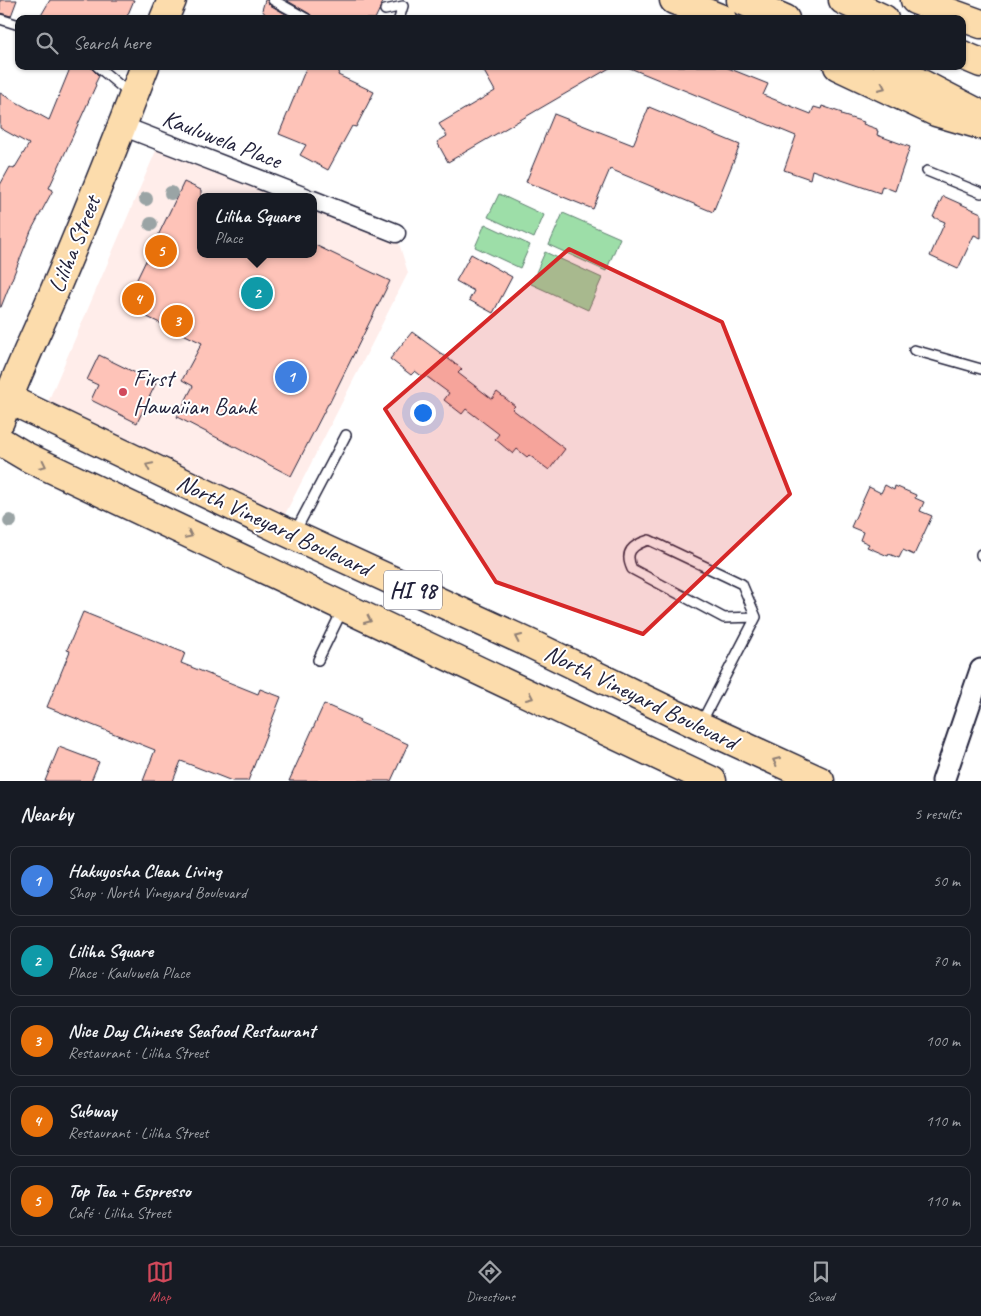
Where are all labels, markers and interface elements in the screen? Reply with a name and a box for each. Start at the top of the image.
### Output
search box [15,15,966,70]
icon: search [33,29,61,57]
text: Search here [73,31,150,55]
one-way arrow [877,81,886,91]
street label: Kauluwela Place [159,103,288,176]
street label: Liliha Street [41,189,108,297]
popup [197,193,317,258]
text: Liliha Square [214,204,300,228]
text: Place [214,228,243,248]
pin: 5 [145,232,177,270]
pin: 2 [241,274,273,312]
pin: 4 [122,280,154,318]
pin: 3 [161,302,193,340]
pin: 1 [275,358,307,396]
place label: First Hawaiian Bank [133,363,258,421]
marker: First Hawaiian Bank [117,386,129,398]
your location [410,400,436,426]
one-way arrow [38,458,47,469]
one-way arrow [145,462,154,472]
street label: North Vineyard Boulevard [172,467,379,585]
one-way arrow [184,529,193,539]
road number: HI 98 [384,570,442,610]
one-way arrow [363,614,372,624]
one-way arrow [514,634,523,645]
street label: North Vineyard Boulevard [540,637,746,758]
one-way arrow [525,691,534,701]
one-way arrow [772,757,781,767]
text: Nearby [20,801,73,827]
text: 5 results [914,804,961,824]
text: Hakuyosha Clean Living [68,859,221,883]
text: 1 [33,871,41,891]
text: 50 m [933,871,960,891]
text: Shop · North Vineyard Boulevard [68,883,247,903]
text: Liliha Square [68,939,153,963]
text: 2 [33,951,41,971]
text: 70 m [933,951,960,971]
text: Place · Kauluwela Place [68,963,190,983]
text: Nice Day Chinese Seafood Restaurant [68,1019,315,1043]
text: 3 [33,1031,41,1051]
text: 100 m [926,1031,960,1051]
text: Restaurant · Liliha Street [68,1043,209,1063]
text: Subway [68,1099,116,1123]
text: 4 [33,1111,41,1131]
text: 110 m [926,1111,960,1131]
text: Restaurant · Liliha Street [68,1123,209,1143]
text: Top Tea + Espresso [68,1179,191,1203]
text: 5 [34,1191,40,1211]
text: 110 m [926,1191,960,1211]
text: Café · Liliha Street [68,1203,171,1223]
tab: Map [146,1258,174,1305]
tab: Directions [466,1258,515,1305]
tab: Saved [807,1258,835,1305]

